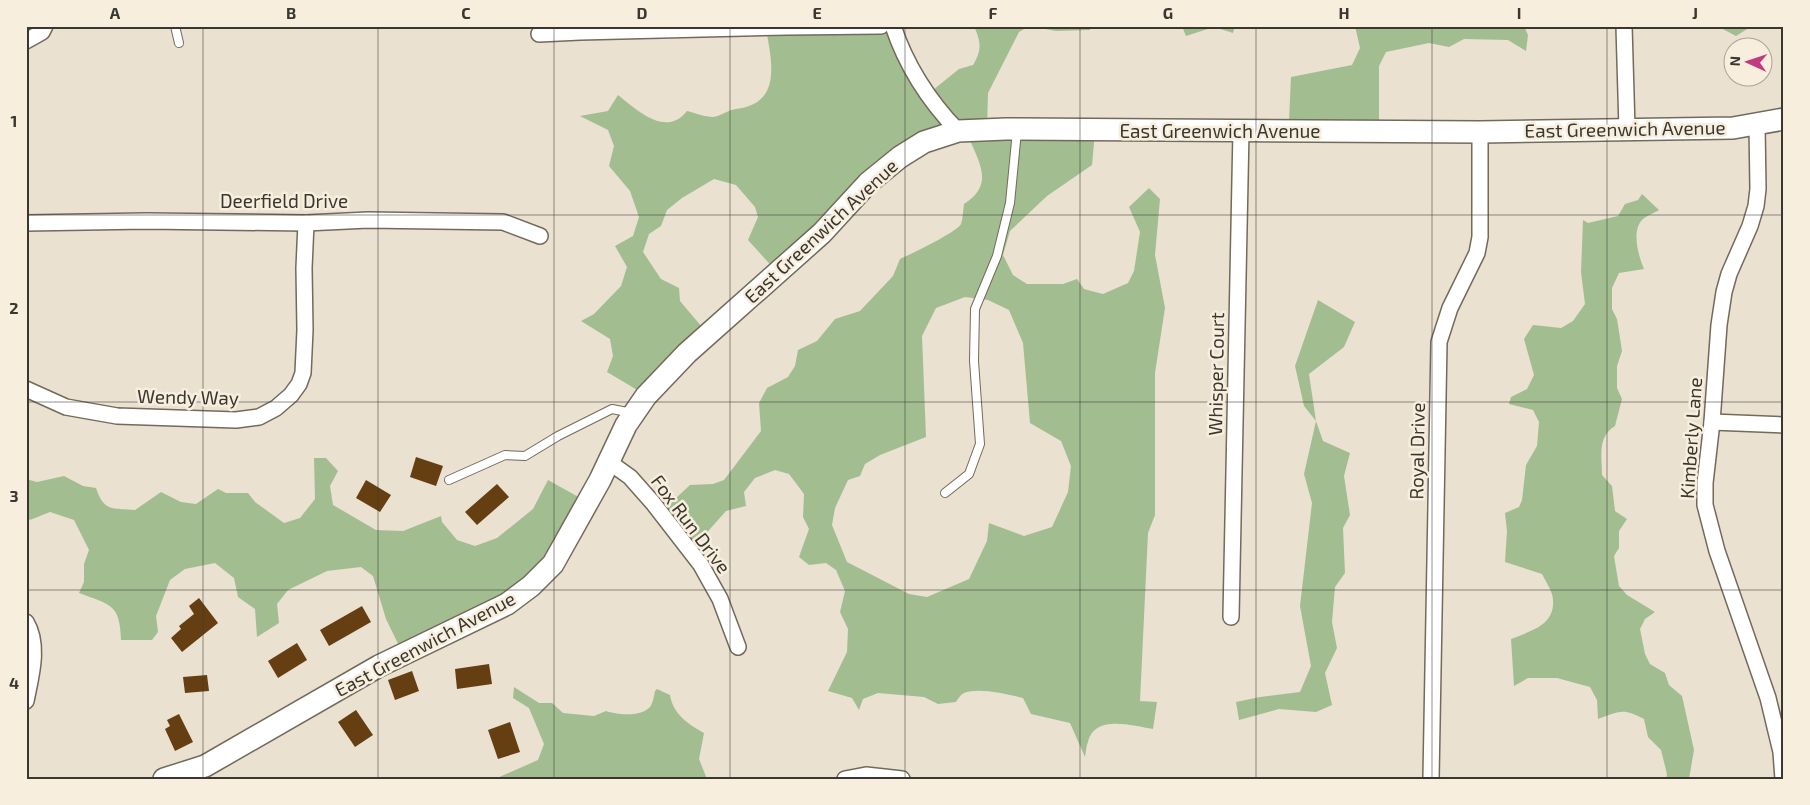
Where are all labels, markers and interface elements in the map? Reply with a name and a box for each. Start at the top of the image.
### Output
text: A [110,3,121,22]
text: B [286,3,296,22]
text: C [461,3,471,22]
text: D [637,3,648,22]
text: E [812,3,822,22]
text: F [989,3,998,22]
text: G [1163,3,1173,22]
text: H [1338,3,1350,22]
text: I [1517,3,1521,22]
text: J [1692,3,1698,22]
north arrow [1722,38,1772,88]
text: N [1726,56,1743,67]
text: 1 [11,111,17,130]
street label: East Greenwich Avenue [1524,115,1726,142]
street label: East Greenwich Avenue [1119,119,1321,142]
street label: East Greenwich Avenue [739,154,902,308]
street label: Deerfield Drive [220,189,348,212]
text: 2 [9,298,19,317]
street label: Whisper Court [1203,312,1228,436]
street label: Kimberly Lane [1675,376,1706,500]
street label: Wendy Way [137,384,239,409]
street label: Royal Drive [1404,402,1429,500]
street label: Fox Run Drive [647,470,736,578]
text: 3 [9,486,19,505]
street label: East Greenwich Avenue [331,586,519,701]
text: 4 [9,673,19,692]

